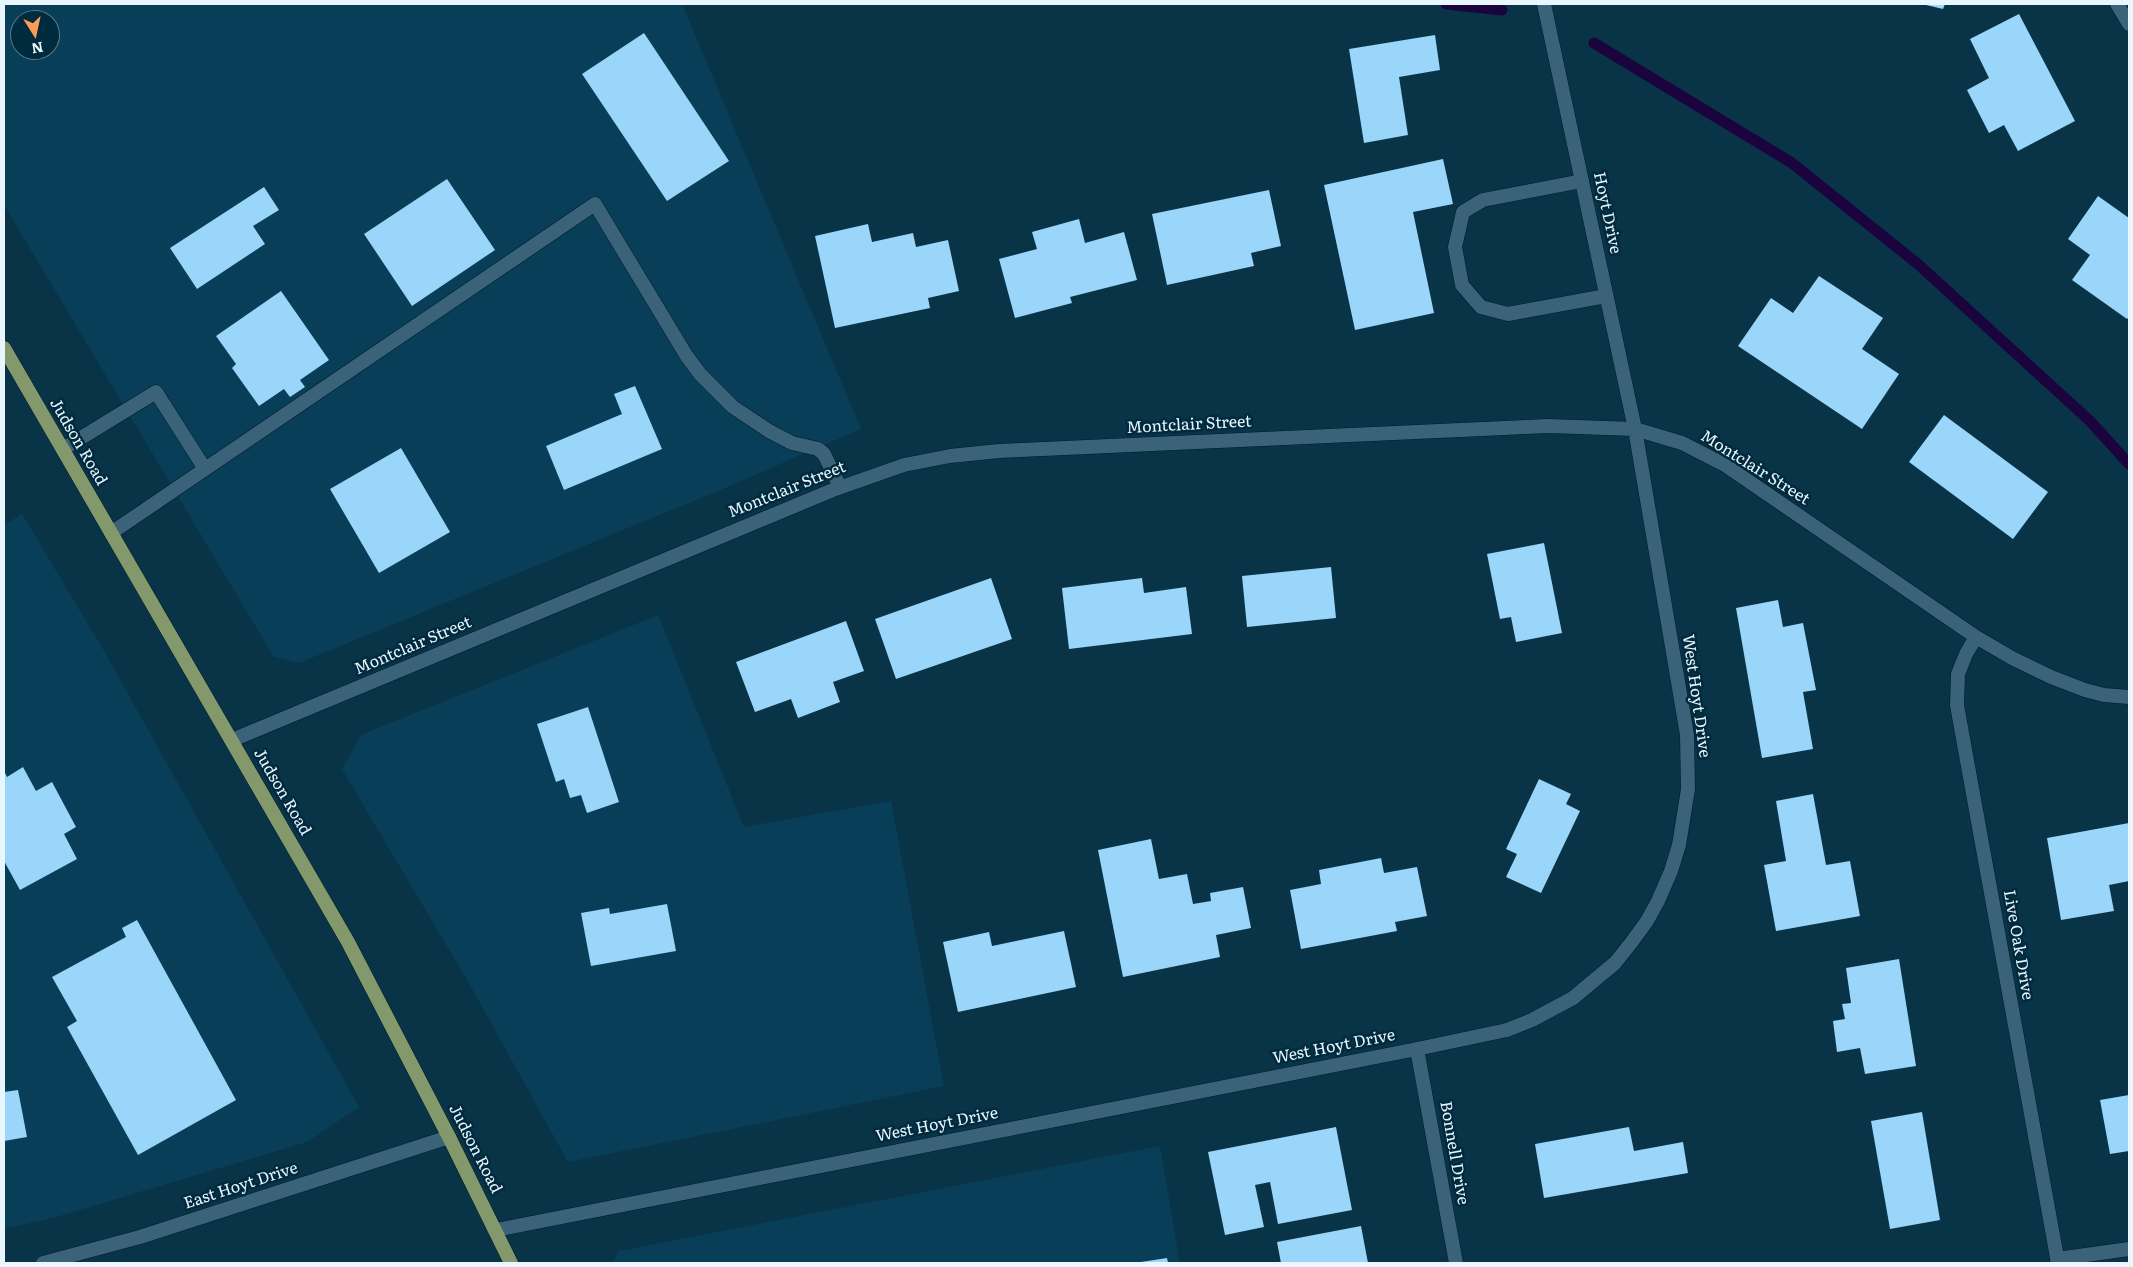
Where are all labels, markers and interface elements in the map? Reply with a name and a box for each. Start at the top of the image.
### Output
north arrow [10,10,60,60]
text: N [30,38,45,60]
street label: Hoyt Drive [1589,170,1625,256]
street label: Judson Road [45,395,111,489]
street label: Montclair Street [1126,412,1252,438]
street label: Montclair Street [1697,427,1813,509]
street label: Montclair Street [725,458,849,522]
street label: Montclair Street [352,613,474,679]
street label: West Hoyt Drive [1678,633,1714,759]
street label: Judson Road [249,745,315,839]
street label: Live Oak Drive [1999,888,2037,1002]
street label: West Hoyt Drive [1271,1026,1397,1068]
street label: Bonnell Drive [1435,1100,1473,1206]
street label: Judson Road [444,1101,506,1197]
street label: West Hoyt Drive [874,1104,1000,1146]
street label: East Hoyt Drive [182,1159,300,1213]

